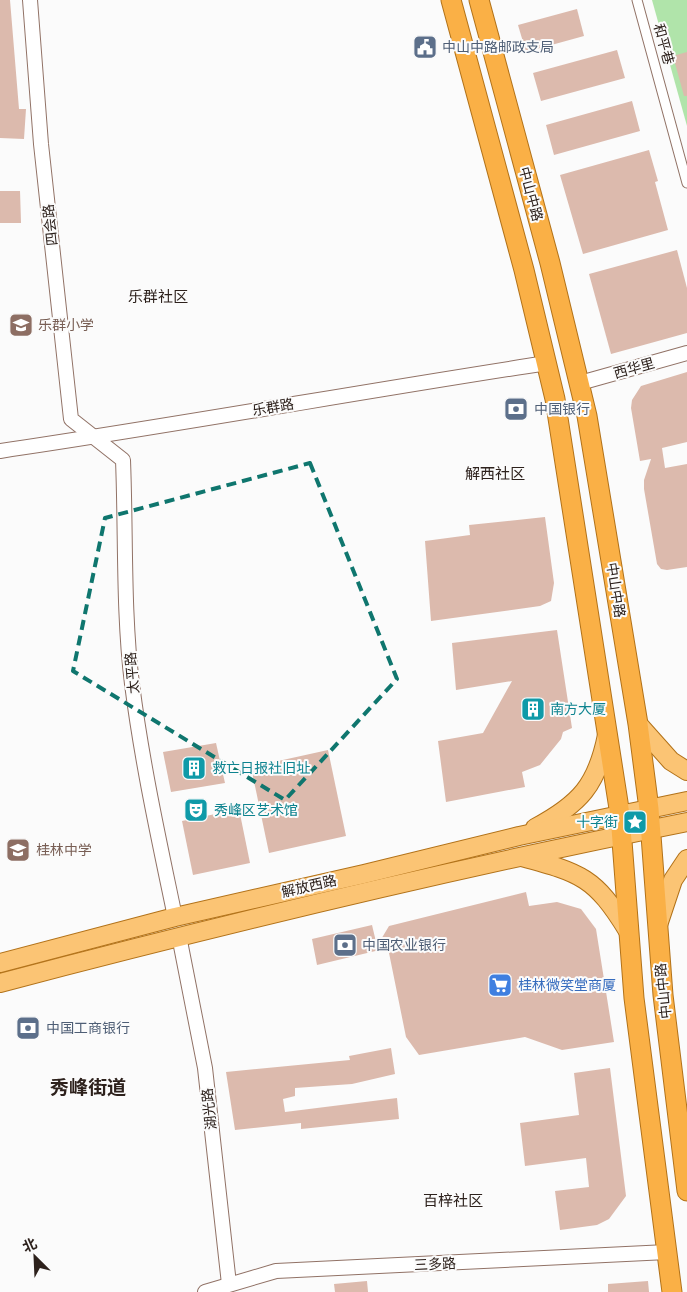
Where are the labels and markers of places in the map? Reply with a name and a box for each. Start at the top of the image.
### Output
public building icon: 中山中路邮政支局 [412,34,438,60]
place label: 中山中路邮政支局 [442,38,554,56]
school or university icon: 乐群小学 [8,312,34,338]
place label: 乐群小学 [38,316,94,334]
bank icon: 中国银行 [503,396,529,422]
place label: 中国银行 [534,400,590,418]
building icon: 南方大厦 [520,696,546,722]
place label: 南方大厦 [550,700,606,718]
building icon: 救亡日报社旧址 [181,755,207,781]
place label: 救亡日报社旧址 [212,759,310,777]
theatre icon: 秀峰区艺术馆 [183,797,209,823]
place label: 秀峰区艺术馆 [214,801,298,819]
place icon: 十字街 [622,809,648,835]
place label: 十字街 [576,813,618,831]
school or university icon: 桂林中学 [5,837,31,863]
place label: 桂林中学 [36,841,92,859]
bank icon: 中国农业银行 [332,932,358,958]
place label: 中国农业银行 [362,936,446,954]
supermarket icon: 桂林微笑堂商厦 [487,972,513,998]
place label: 桂林微笑堂商厦 [518,976,616,994]
bank icon: 中国工商银行 [15,1015,41,1041]
place label: 中国工商银行 [46,1019,130,1037]

